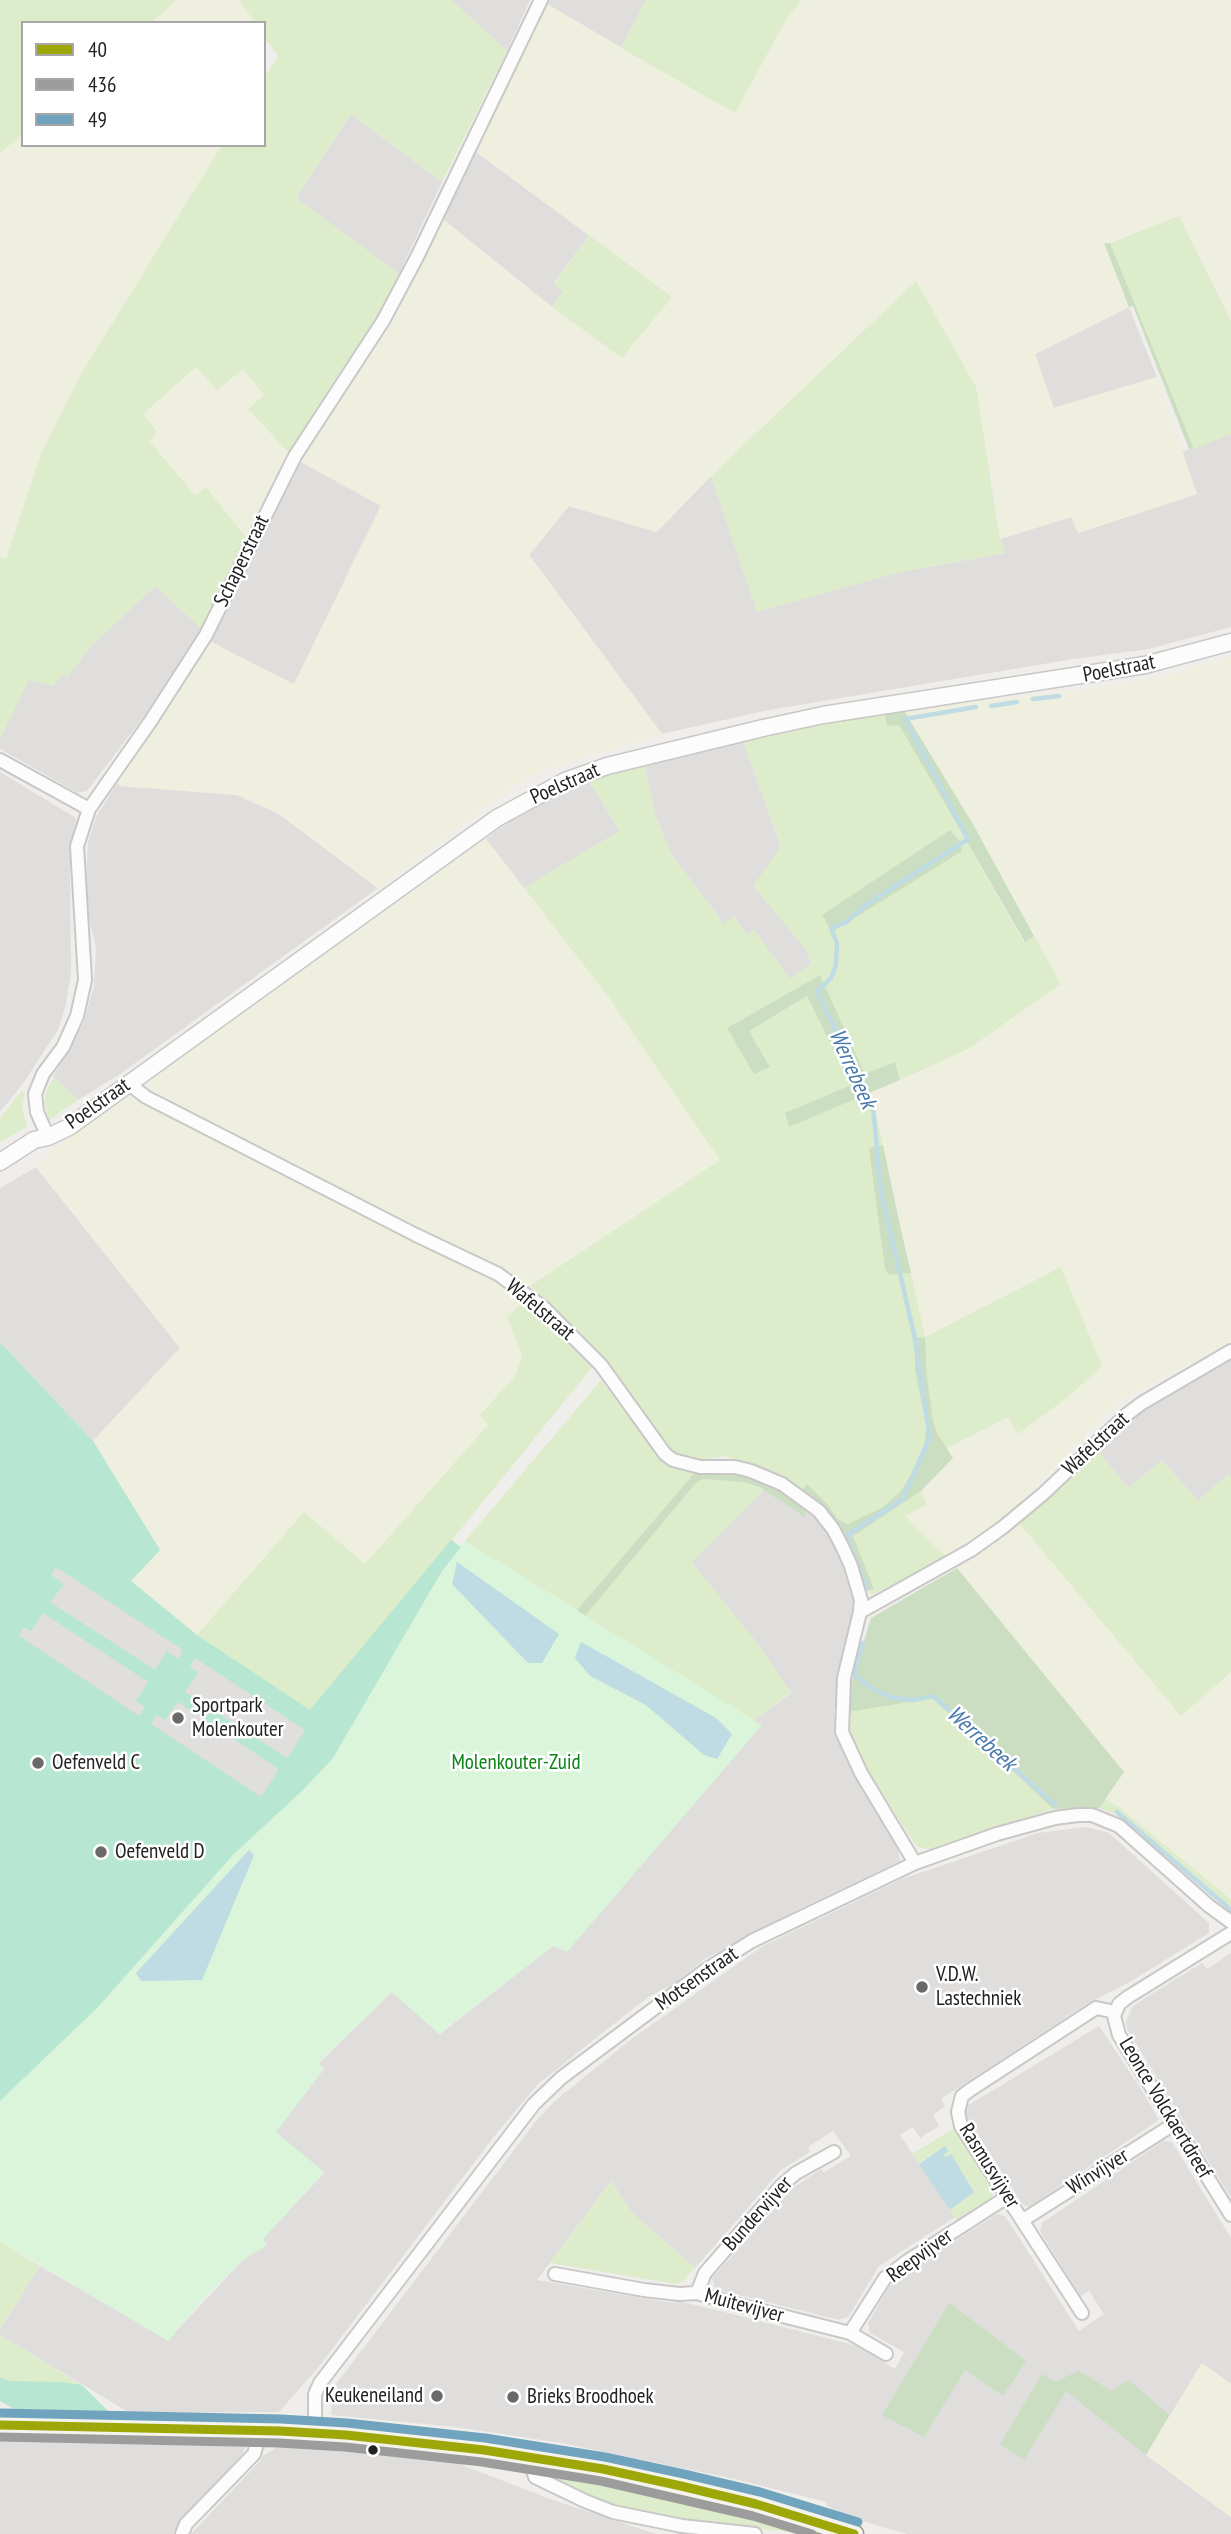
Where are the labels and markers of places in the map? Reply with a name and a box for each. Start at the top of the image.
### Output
place label: Sportpark Molenkouter [192,1693,283,1743]
marker: Sportpark Molenkouter [170,1710,186,1726]
place label: Oefenveld C [52,1750,140,1776]
marker: Oefenveld C [30,1755,46,1771]
place label: Oefenveld D [115,1839,205,1865]
marker: Oefenveld D [93,1844,109,1860]
place label: V.D.W. Lastechniek [936,1962,1021,2012]
marker: V.D.W. Lastechniek [914,1979,930,1995]
place label: Keukeneiland [325,2383,423,2409]
place label: Brieks Broodhoek [527,2384,654,2410]
marker: Keukeneiland [429,2388,445,2404]
marker: Brieks Broodhoek [505,2389,521,2405]
unlabelled marker [366,2443,380,2457]

